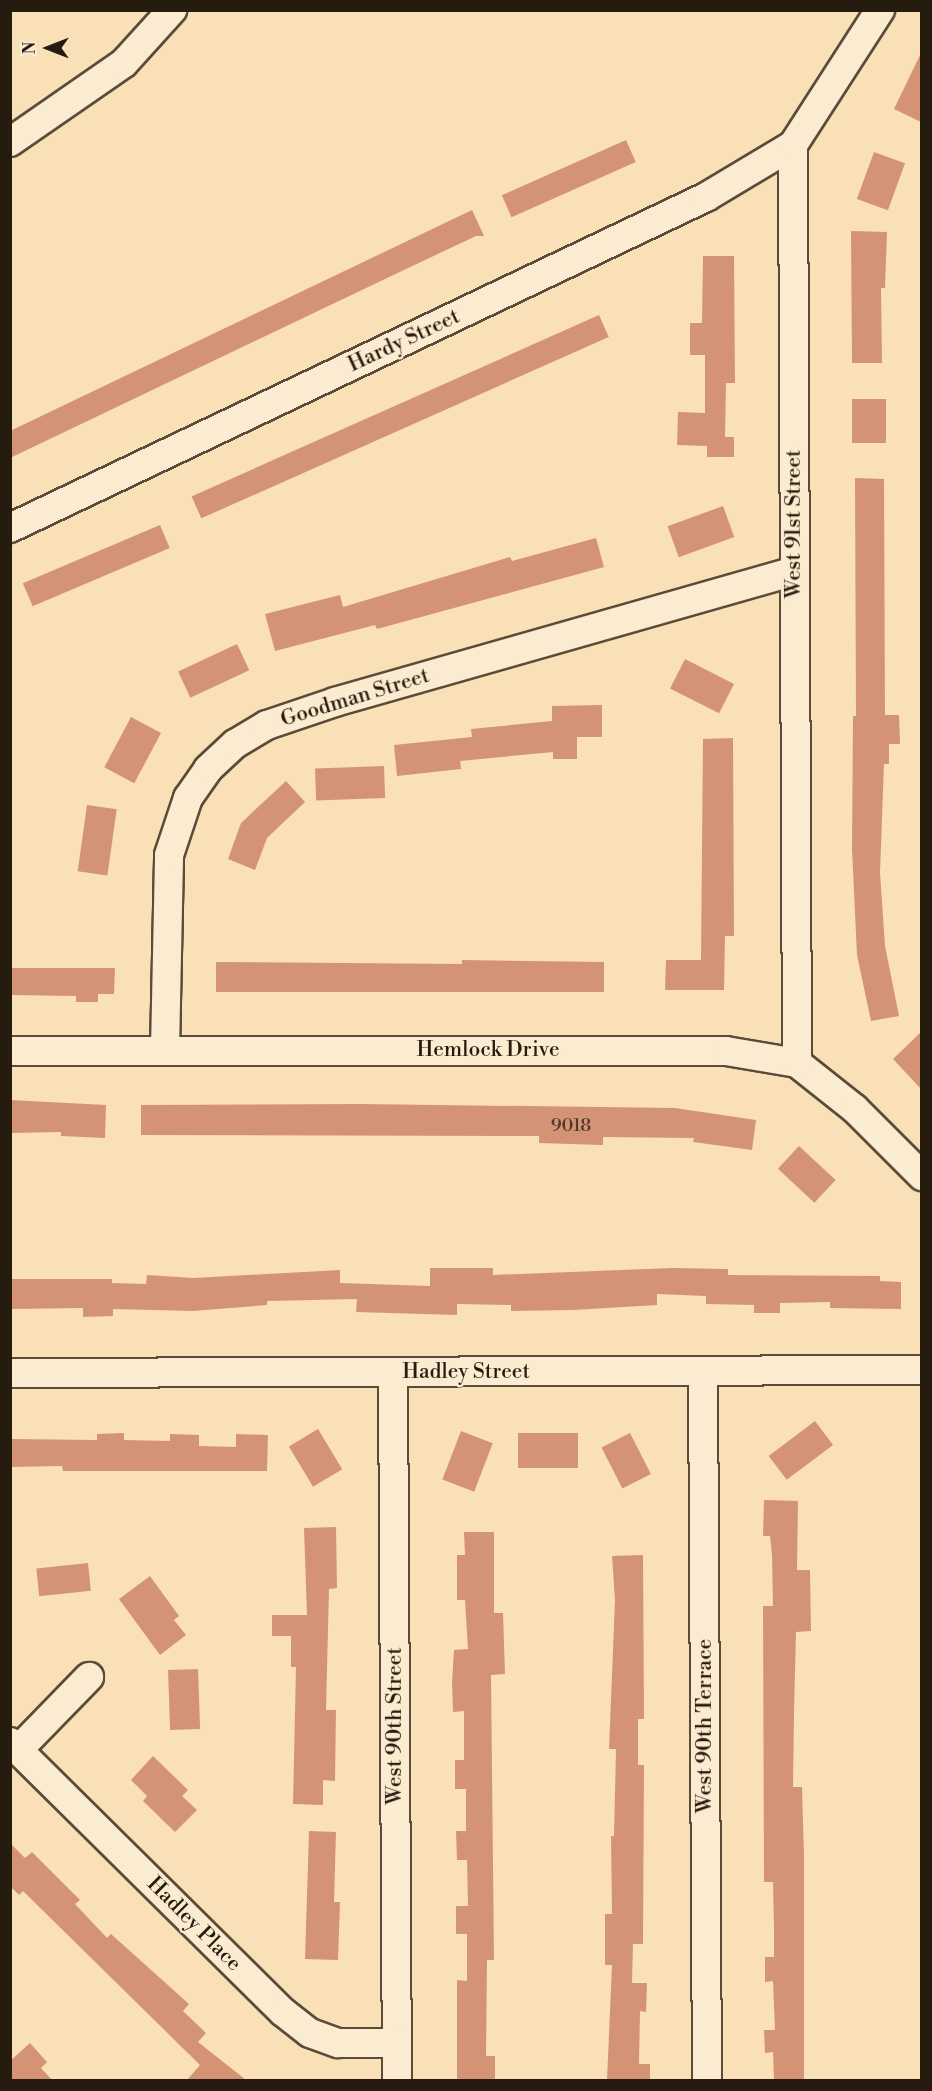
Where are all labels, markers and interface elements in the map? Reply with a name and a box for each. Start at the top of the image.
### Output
north arrow [18,18,78,78]
text: N [20,42,40,54]
street label: Hardy Street [344,304,464,378]
street label: West 91st Street [781,450,807,598]
street label: Goodman Street [278,663,432,733]
street label: Hemlock Drive [416,1037,560,1063]
house number: 9018 [551,1115,591,1137]
street label: Hadley Street [402,1359,530,1385]
street label: West 90th Terrace [692,1639,718,1813]
street label: West 90th Street [382,1647,408,1805]
street label: Hadley Place [142,1872,246,1976]

